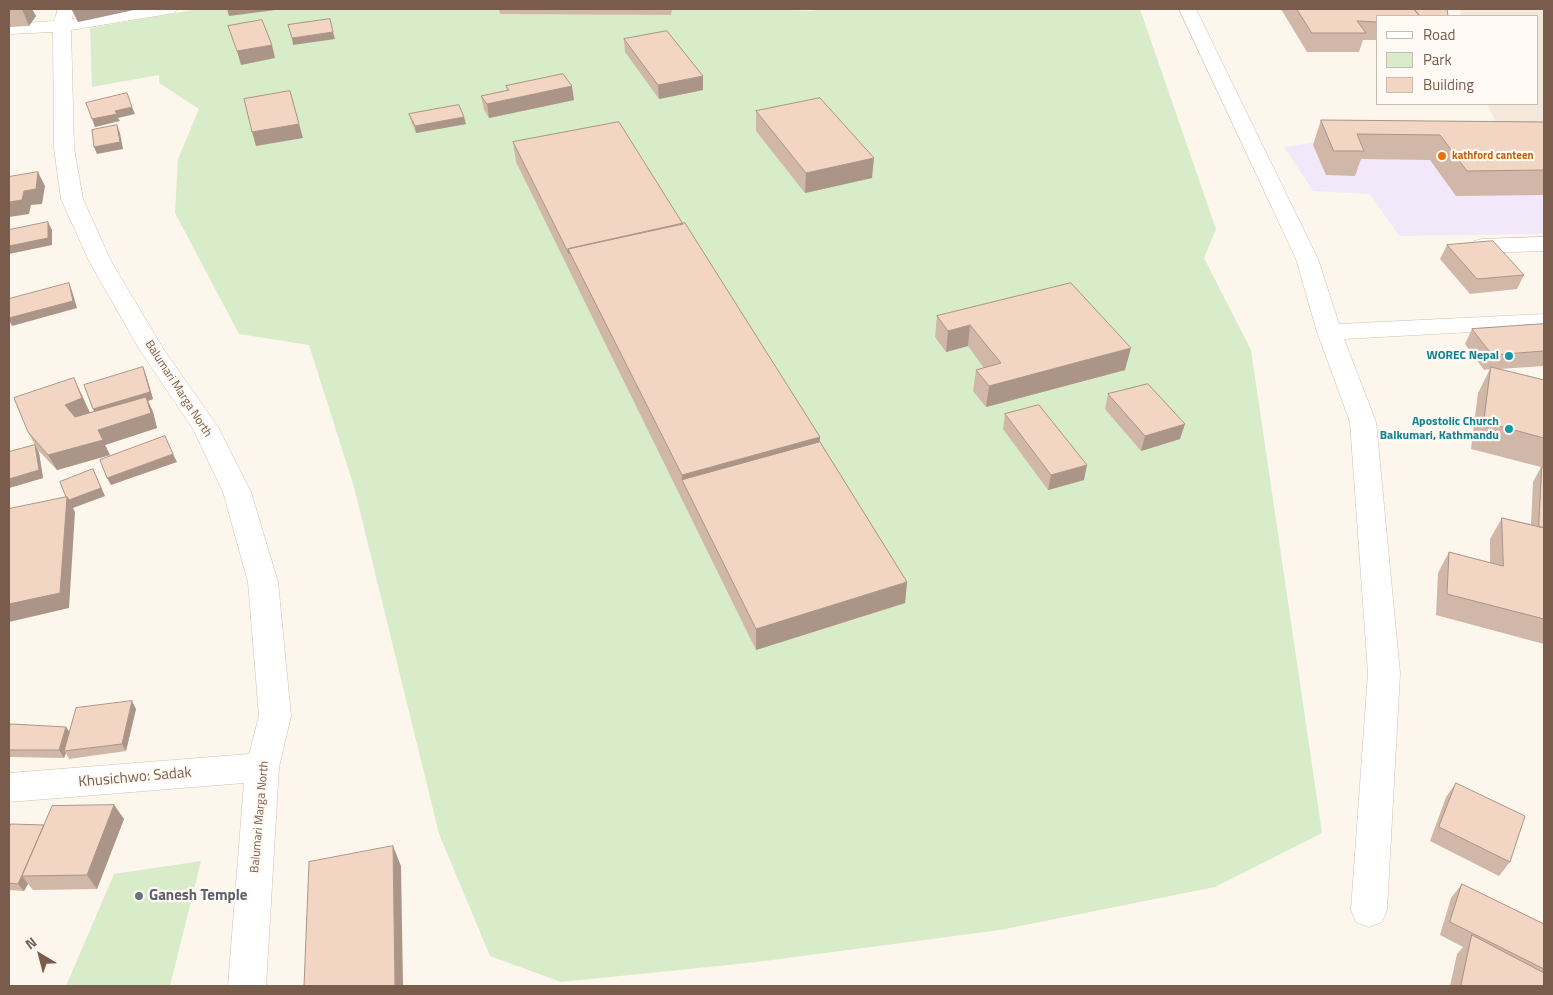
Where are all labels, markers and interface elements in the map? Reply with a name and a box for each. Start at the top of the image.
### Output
legend [1376,15,1538,105]
text: Road [1423,23,1455,46]
text: Park [1423,48,1452,71]
text: Building [1423,73,1474,96]
place label: kathford canteen [1452,149,1534,163]
marker: kathford canteen [1436,150,1448,162]
street label: Balumari Marga North [141,338,215,440]
place label: WOREC Nepal [1427,349,1499,363]
marker: WOREC Nepal [1503,350,1515,362]
place label: Apostolic Church Balkumari, Kathmandu [1380,415,1499,443]
marker: Apostolic Church Balkumari, Kathmandu [1503,423,1515,435]
street label: Balumari Marga North [248,760,272,874]
street label: Khusichwo: Sadak [78,764,192,792]
place label: Ganesh Temple [149,887,247,905]
marker: Ganesh Temple [133,890,145,902]
north arrow [15,930,65,980]
text: N [20,931,41,954]

